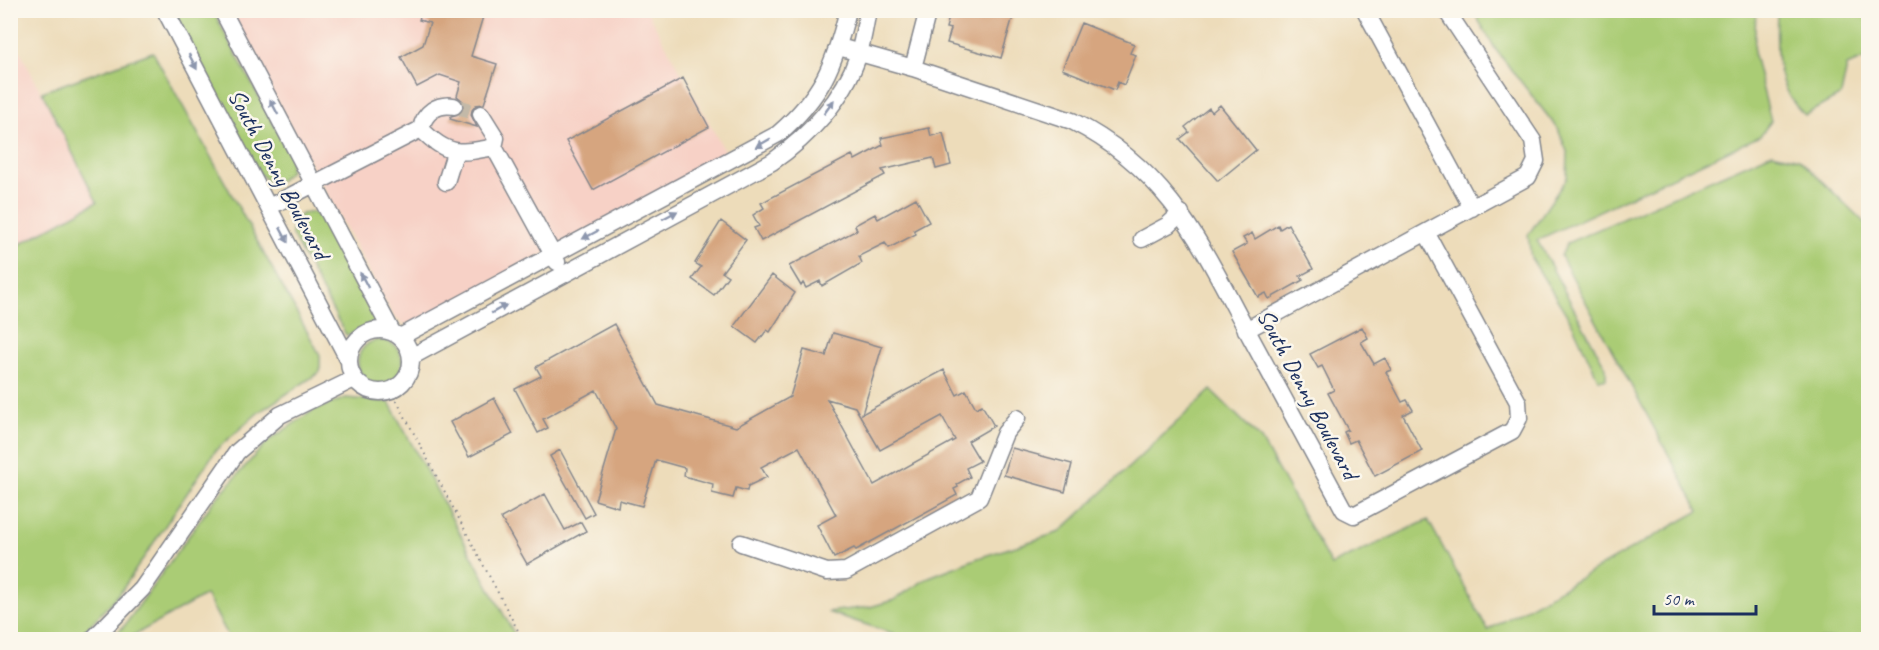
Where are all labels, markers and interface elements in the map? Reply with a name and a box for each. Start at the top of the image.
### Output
one-way arrow [188,54,198,71]
street label: South Denny Boulevard [222,84,338,267]
one-way arrow [269,99,278,116]
one-way arrow [823,99,835,115]
one-way arrow [755,138,771,149]
one-way arrow [662,211,679,220]
one-way arrow [279,226,289,243]
one-way arrow [582,230,599,240]
one-way arrow [360,271,370,289]
one-way arrow [491,304,508,314]
street label: South Denny Boulevard [1251,304,1367,487]
scale bar [1654,578,1756,616]
text: 50 m [1663,588,1696,610]

